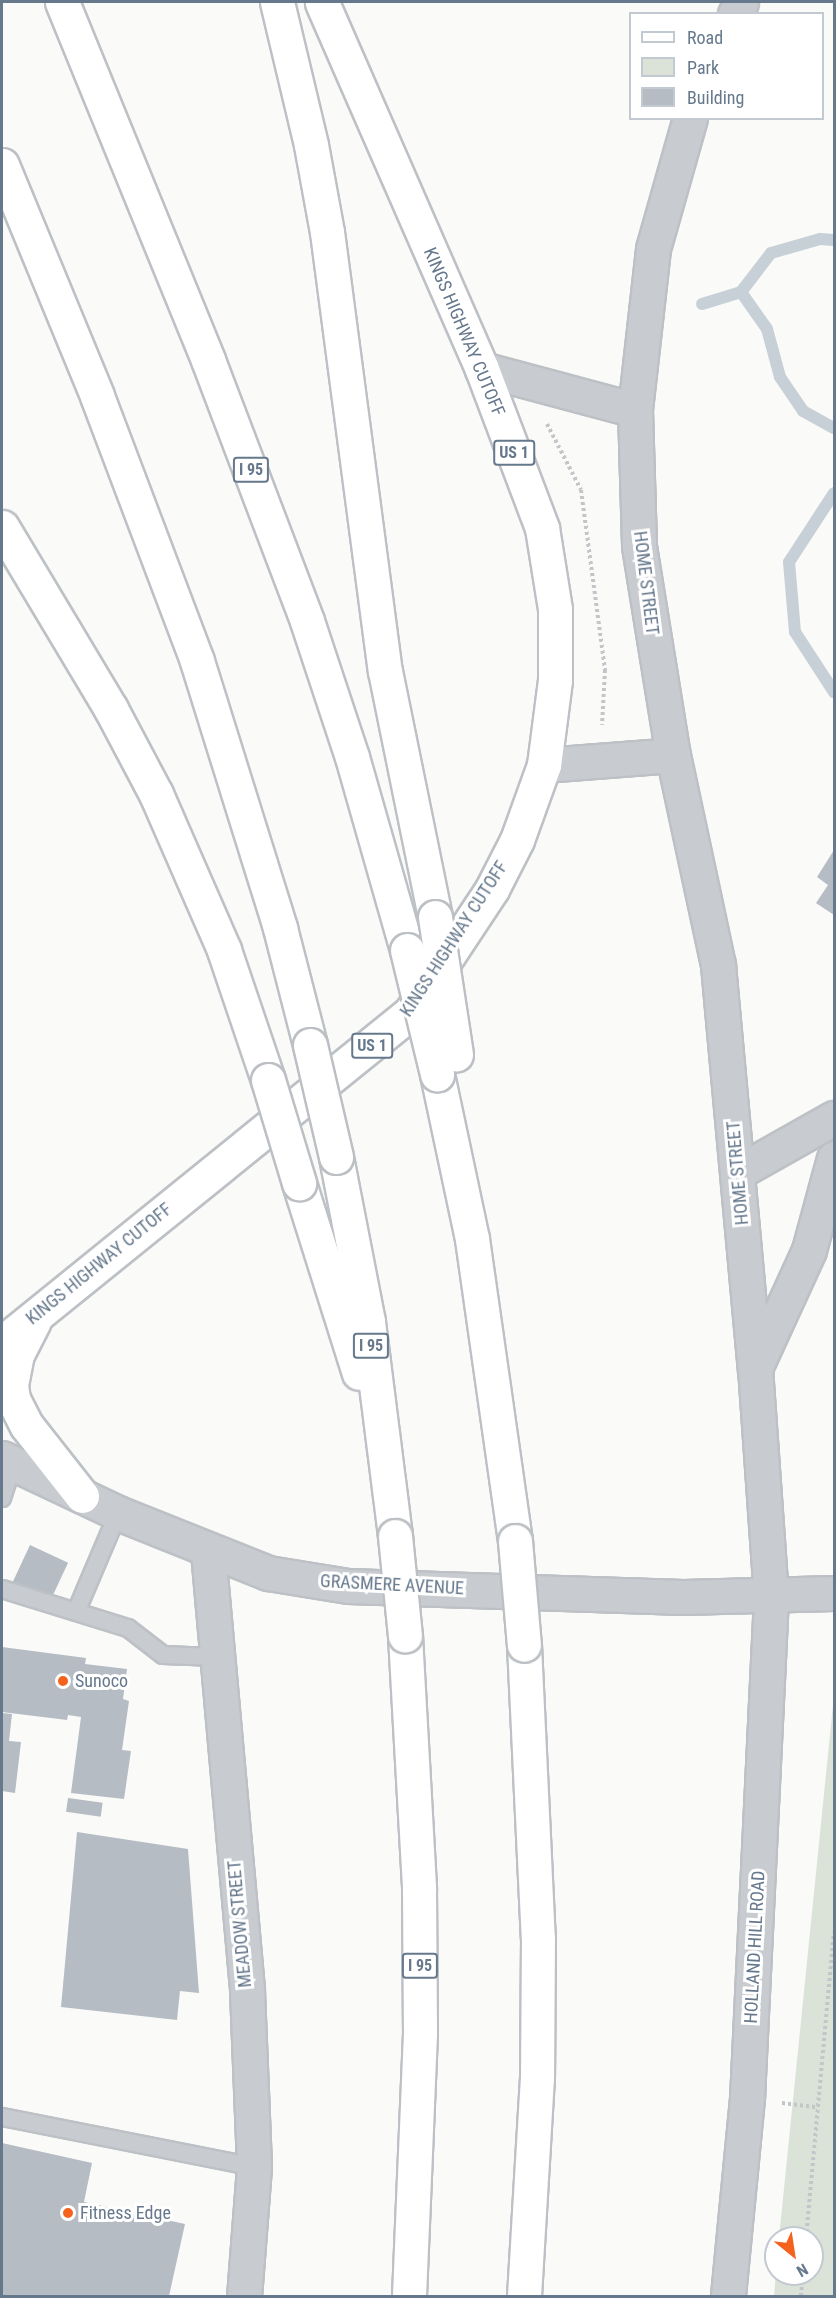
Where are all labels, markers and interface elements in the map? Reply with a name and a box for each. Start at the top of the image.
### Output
legend [629,12,824,120]
text: Road [687,27,723,48]
text: Park [687,57,719,78]
text: Building [687,87,744,108]
street label: KINGS HIGHWAY CUTOFF [419,244,509,420]
road number: US 1 [493,440,535,466]
road number: I 95 [232,457,270,483]
street label: HOME STREET [629,530,663,636]
street label: KINGS HIGHWAY CUTOFF [396,857,512,1021]
road number: US 1 [351,1033,393,1059]
street label: HOME STREET [723,1120,753,1226]
street label: KINGS HIGHWAY CUTOFF [22,1199,176,1329]
road number: I 95 [352,1333,391,1359]
street label: GRASMERE AVENUE [320,1570,464,1600]
place label: Sunoco [75,1670,128,1692]
marker: Sunoco [56,1674,70,1688]
street label: MEADOW STREET [224,1860,256,1988]
street label: HOLLAND HILL ROAD [740,1870,770,2024]
road number: I 95 [400,1953,440,1979]
place label: Fitness Edge [80,2202,171,2224]
marker: Fitness Edge [61,2206,75,2220]
north arrow [764,2226,824,2286]
text: N [793,2260,811,2281]

